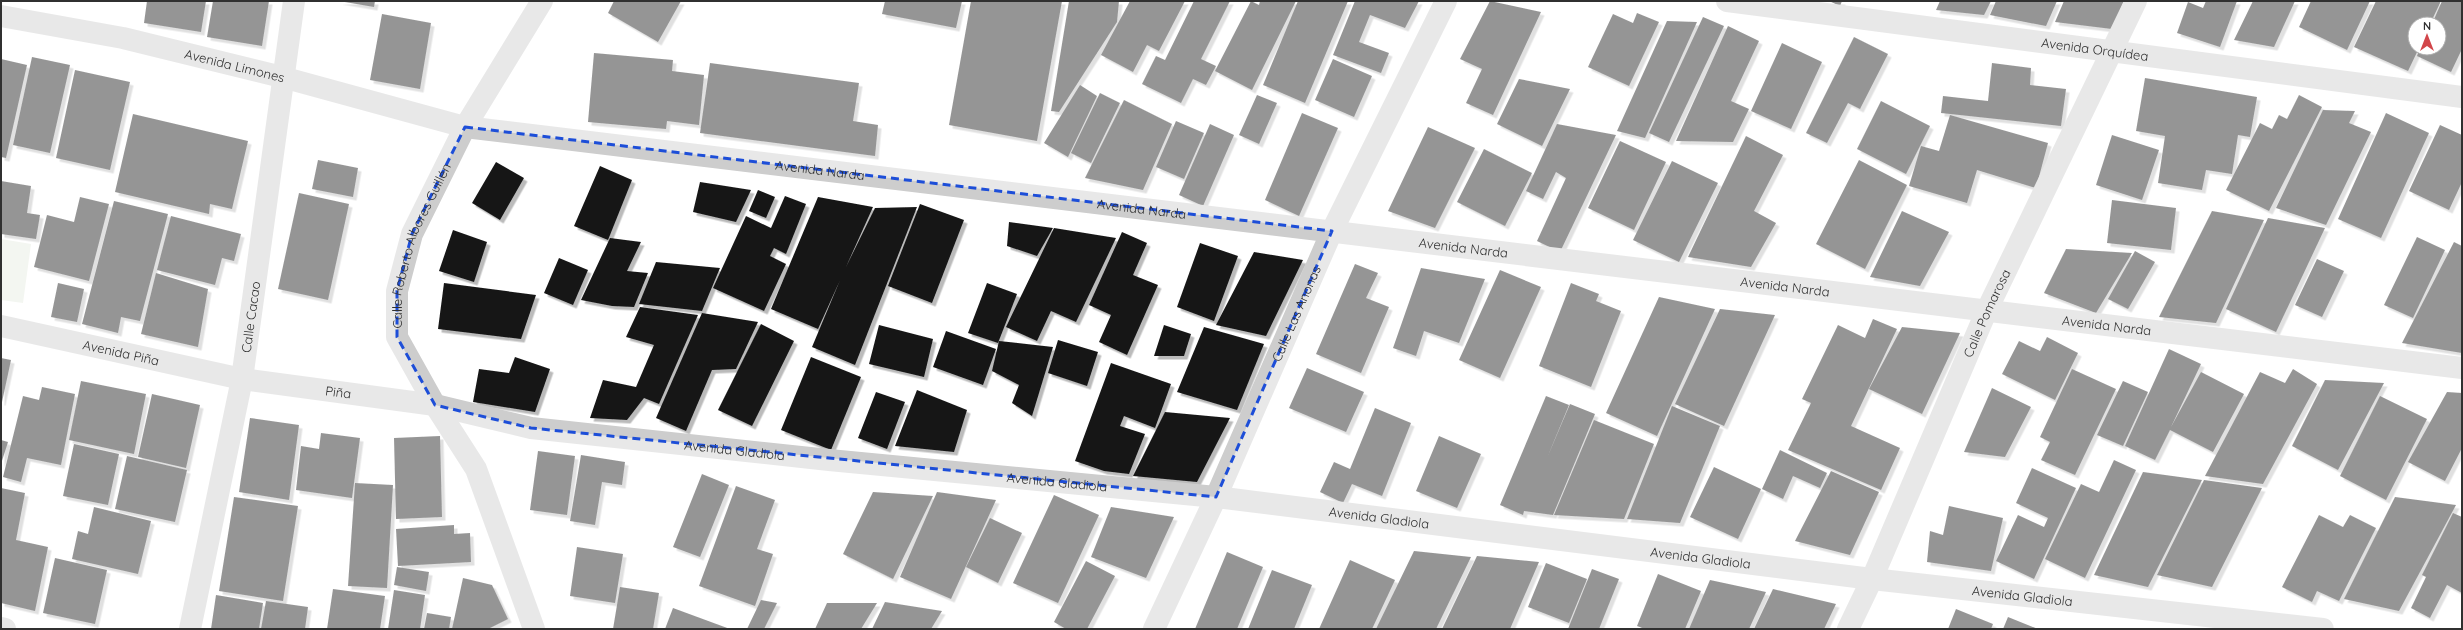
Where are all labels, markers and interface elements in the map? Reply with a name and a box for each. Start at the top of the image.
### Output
north arrow [2407,16,2447,56]
text: N [2423,19,2431,33]
street label: Avenida Orquídea [2040,34,2149,64]
street label: Avenida Limones [183,45,286,85]
street label: Avenida Narda [775,157,866,183]
street label: Calle Roberto Albores Guillén [388,160,454,328]
street label: Avenida Narda [1096,195,1187,222]
street label: Avenida Narda [1418,234,1509,261]
street label: Calle Las Anonas [1268,263,1324,364]
street label: Calle Pomarosa [1960,266,2014,360]
street label: Avenida Narda [1740,273,1831,300]
street label: Calle Cacao [238,280,263,354]
street label: Avenida Narda [2061,312,2152,338]
street label: Avenida Piña [81,336,161,369]
street label: Piña [324,382,352,402]
street label: Avenida Gladiola [683,437,786,463]
street label: Avenida Gladiola [1006,469,1108,495]
street label: Avenida Gladiola [1328,503,1430,532]
street label: Avenida Gladiola [1649,543,1752,572]
street label: Avenida Gladiola [1971,582,2073,609]

